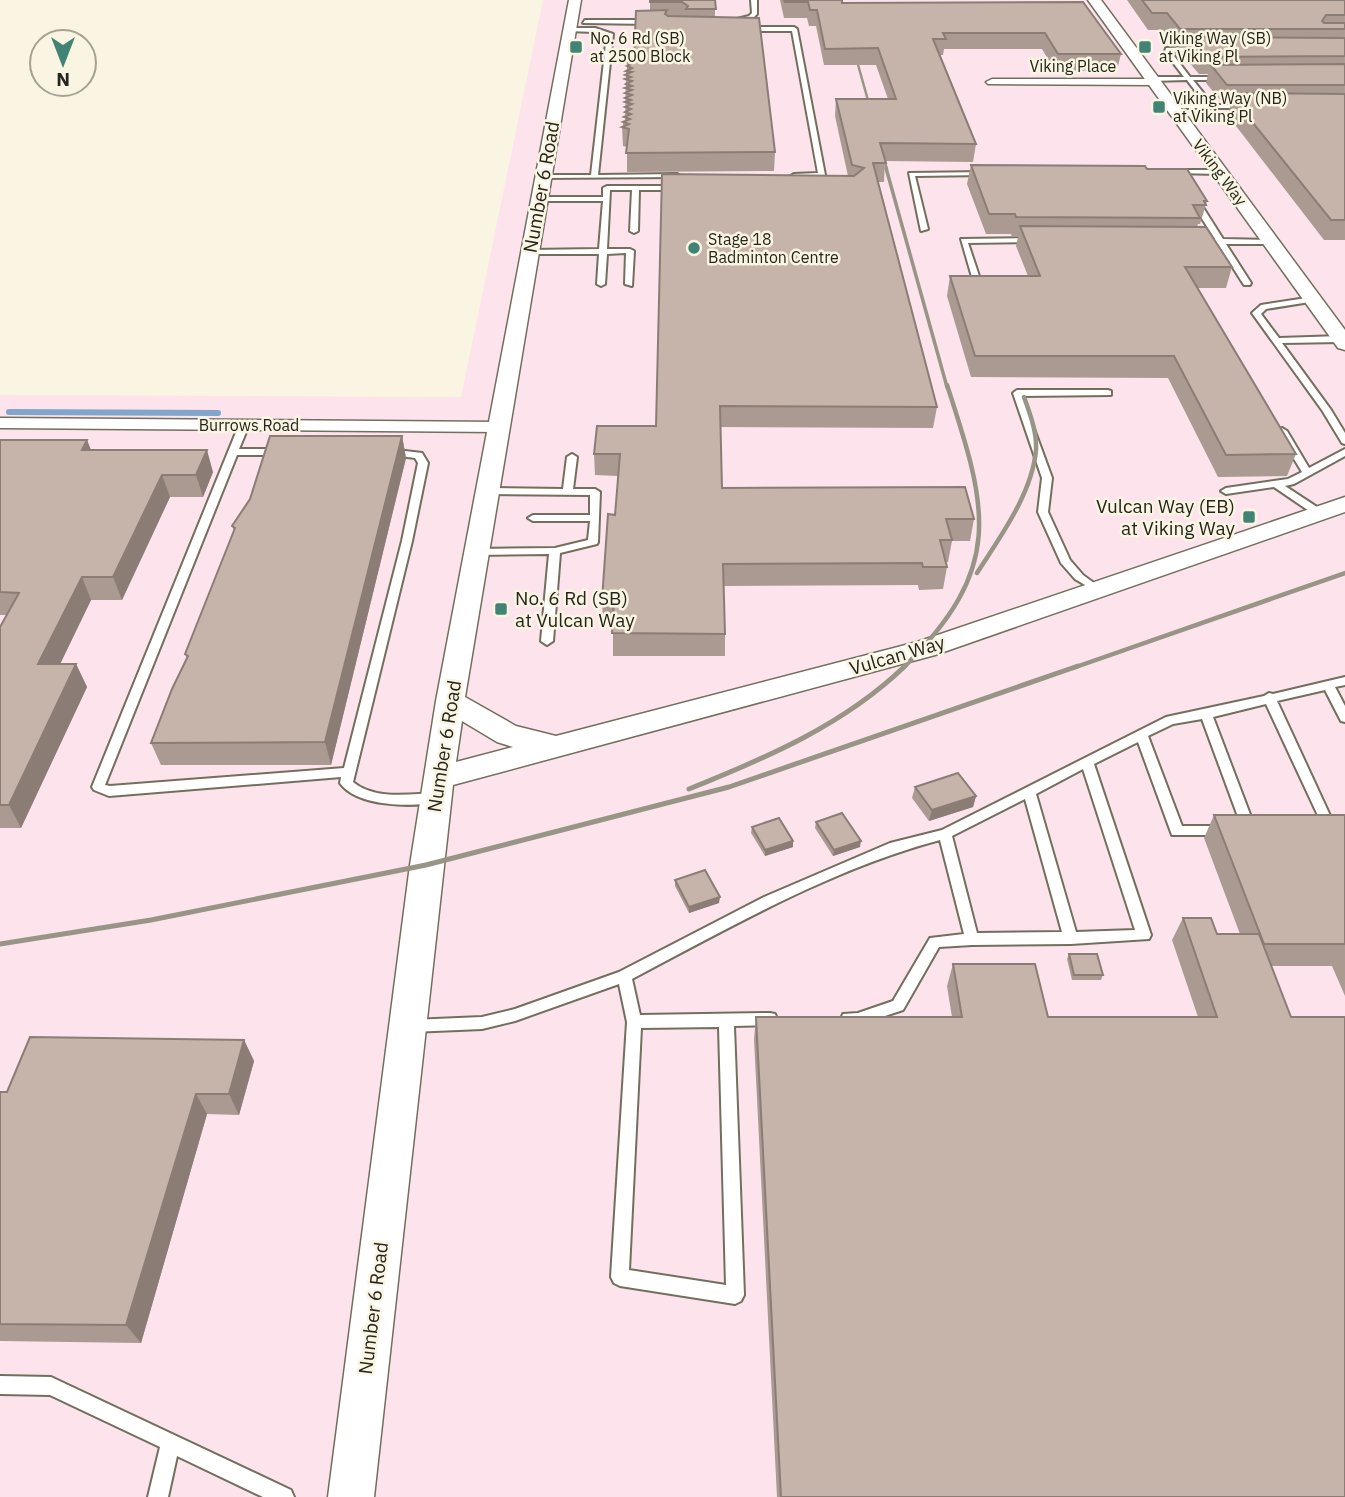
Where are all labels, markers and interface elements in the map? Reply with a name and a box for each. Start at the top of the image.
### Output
north arrow [28,28,98,98]
place label: No. 6 Rd (SB) at 2500 Block [590,28,691,66]
place label: Viking Way (SB) at Viking Pl [1159,28,1271,66]
marker: No. 6 Rd (SB) at 2500 Block [568,39,584,55]
marker: Viking Way (SB) at Viking Pl [1137,39,1153,55]
street label: Viking Place [1030,56,1117,76]
text: N [56,68,70,92]
place label: Viking Way (NB) at Viking Pl [1173,88,1287,126]
marker: Viking Way (NB) at Viking Pl [1151,99,1167,115]
street label: Number 6 Road [518,119,564,255]
street label: Viking Way [1189,135,1251,209]
place label: Stage 18 Badminton Centre [708,229,839,267]
marker: Stage 18 Badminton Centre [686,240,702,256]
street label: Burrows Road [199,415,299,435]
place label: Vulcan Way (EB) at Viking Way [1096,494,1236,540]
marker: Vulcan Way (EB) at Viking Way [1241,509,1257,525]
place label: No. 6 Rd (SB) at Vulcan Way [515,586,635,632]
marker: No. 6 Rd (SB) at Vulcan Way [493,601,509,617]
street label: Vulcan Way [846,630,948,680]
street label: Number 6 Road [422,678,466,814]
street label: Number 6 Road [353,1240,393,1376]

